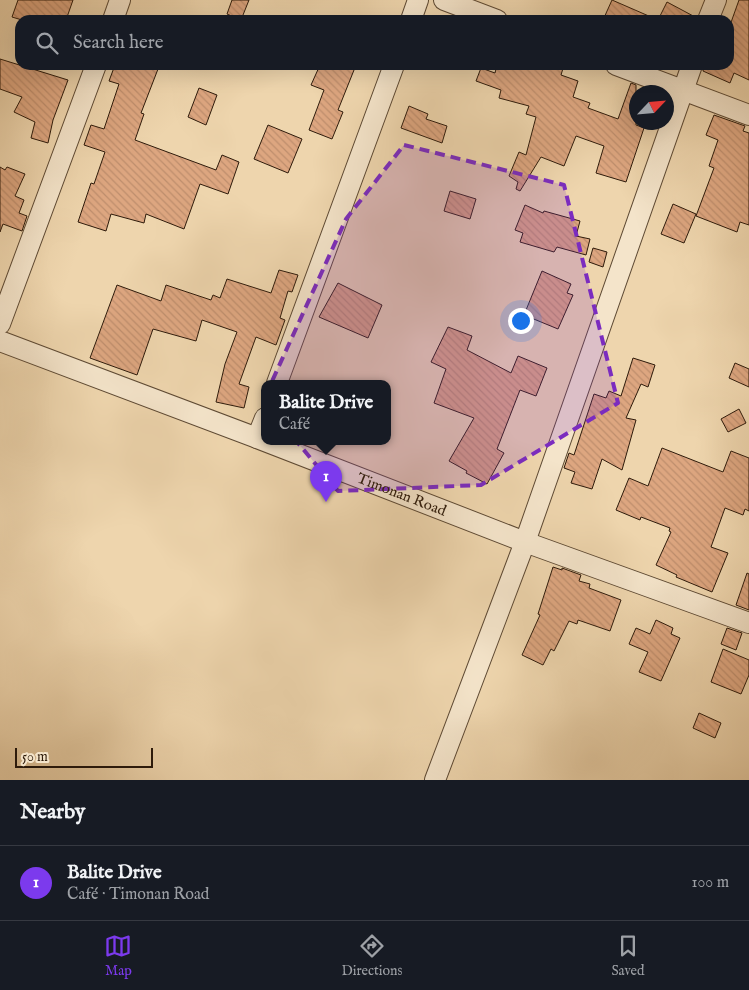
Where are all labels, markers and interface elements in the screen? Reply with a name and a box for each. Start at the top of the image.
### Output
search box [15,15,734,70]
icon: search [33,29,61,57]
text: Search here [73,31,164,55]
north arrow [629,85,674,130]
your location [508,308,534,334]
popup [261,380,391,445]
text: Balite Drive [279,391,373,415]
text: Café [279,415,310,435]
pin: 1 [310,461,342,502]
street label: Timonan Road [354,468,450,520]
scale bar [15,745,152,768]
text: 50 m [22,748,48,766]
text: Nearby [20,799,85,826]
text: Balite Drive [67,861,162,885]
text: 1 [33,873,39,893]
text: 100 m [692,873,729,893]
text: Café · Timonan Road [67,885,209,905]
tab: Map [104,932,132,980]
tab: Directions [341,932,402,980]
tab: Saved [611,932,644,980]

